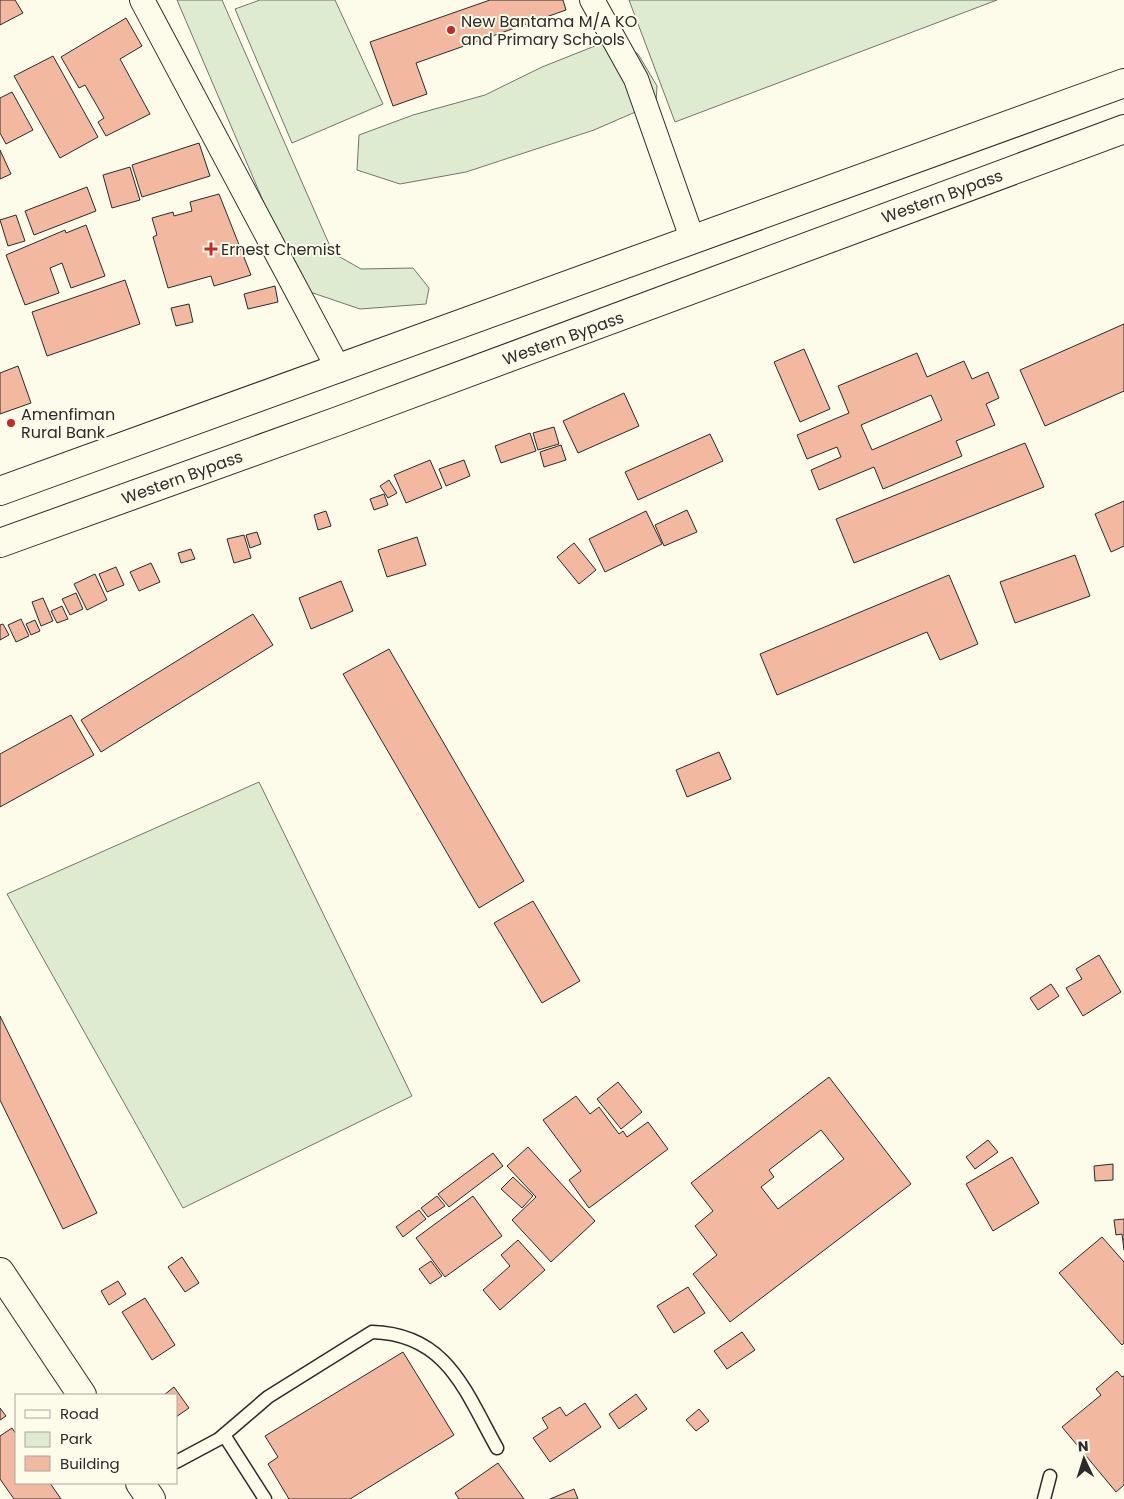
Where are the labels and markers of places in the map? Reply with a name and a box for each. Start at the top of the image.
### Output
place label: New Bantama M/A KO and Primary Schools [461,10,637,51]
marker: New Bantama M/A KO and Primary Schools [445,24,457,36]
place label: Ernest Chemist [221,238,341,261]
marker: Ernest Chemist [205,243,217,255]
place label: Amenfiman Rural Bank [21,403,115,444]
marker: Amenfiman Rural Bank [5,417,17,429]

